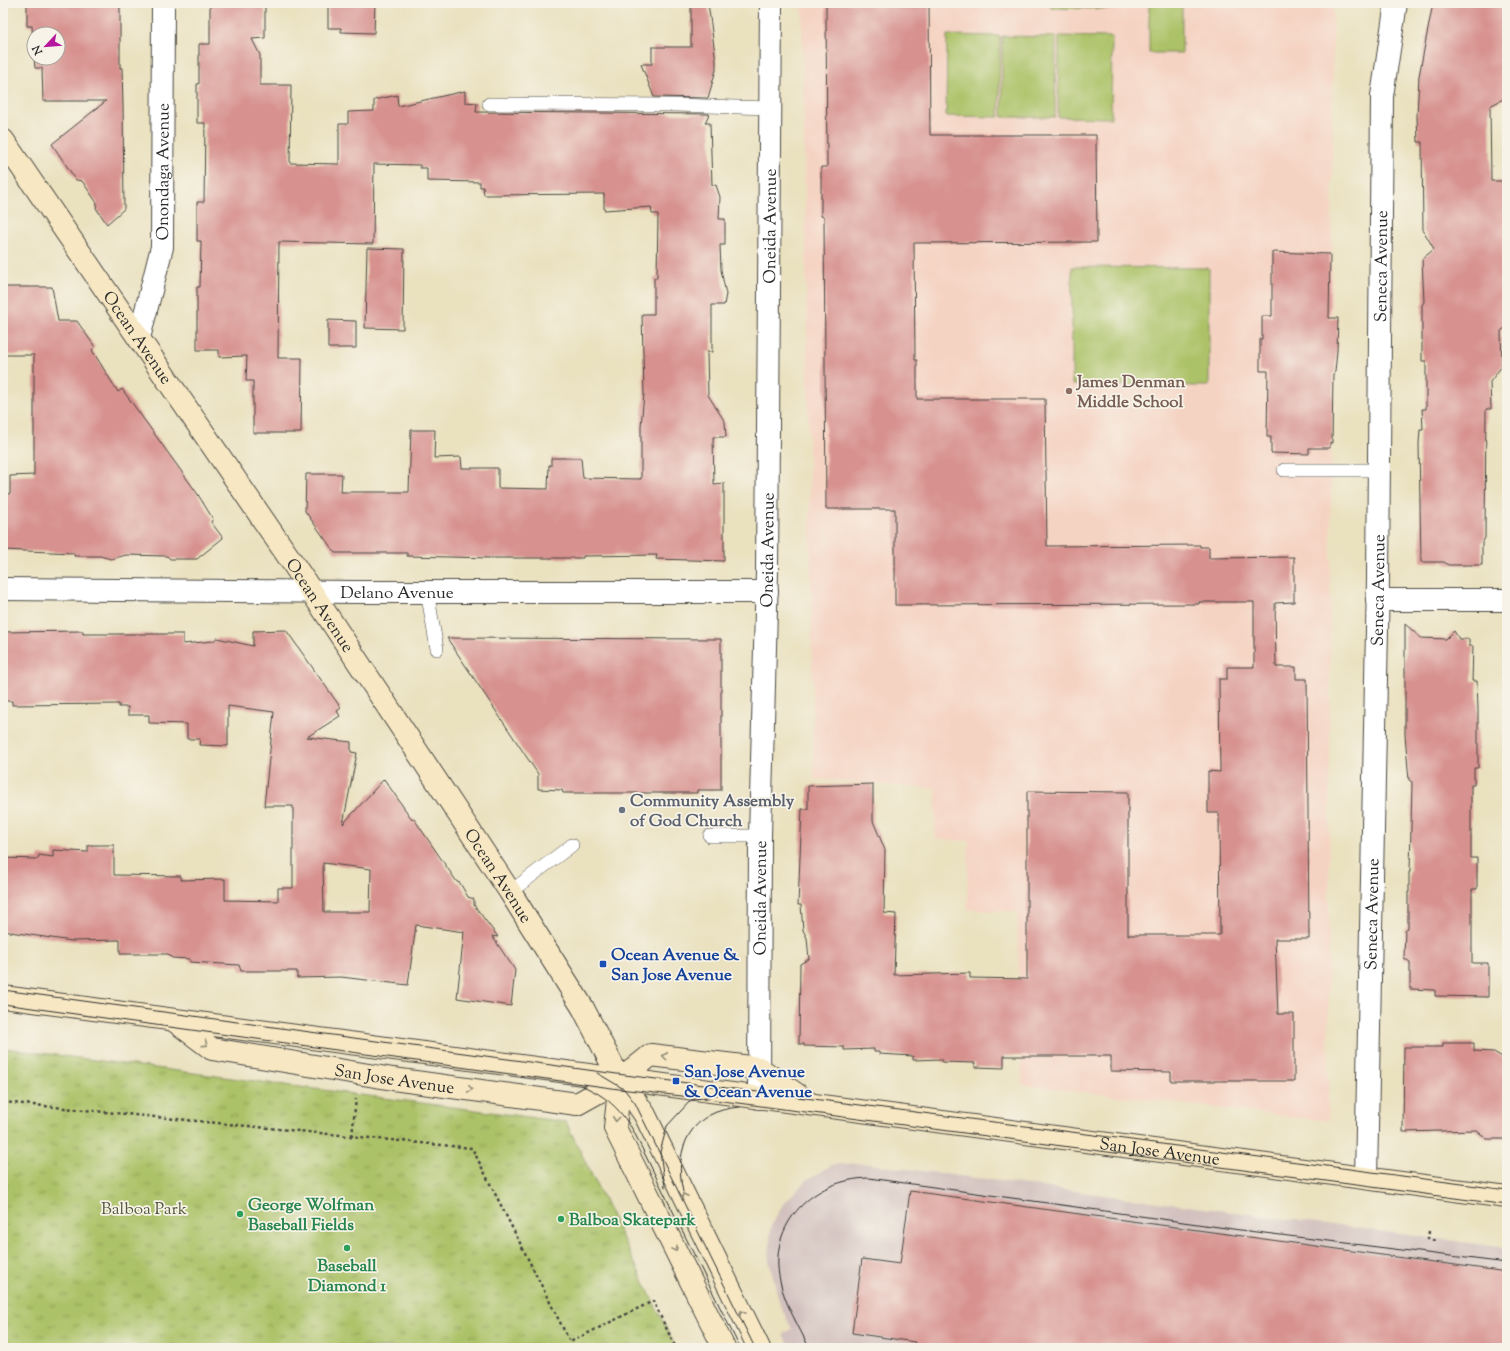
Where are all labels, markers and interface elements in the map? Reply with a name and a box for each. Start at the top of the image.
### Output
north arrow [26,26,66,66]
text: N [29,42,47,58]
street label: Onondaga Avenue [152,103,177,241]
street label: Oneida Avenue [759,168,784,284]
street label: Seneca Avenue [1370,210,1395,322]
street label: Ocean Avenue [96,287,177,390]
place label: James Denman Middle School [1075,371,1186,415]
marker: James Denman Middle School [1064,386,1074,396]
street label: Oneida Avenue [756,492,782,608]
street label: Seneca Avenue [1367,534,1392,646]
street label: Ocean Avenue [279,554,359,658]
street label: Delano Avenue [340,582,454,606]
place label: Community Assembly of God Church [630,790,795,834]
marker: Community Assembly of God Church [617,805,627,815]
street label: Ocean Avenue [457,825,537,929]
street label: Oneida Avenue [750,840,774,956]
street label: Seneca Avenue [1360,858,1386,970]
place label: Ocean Avenue & San Jose Avenue [611,944,740,988]
marker: Ocean Avenue & San Jose Avenue [598,959,608,969]
one-way arrow [200,1039,207,1046]
one-way arrow [662,1052,668,1061]
street label: San Jose Avenue [333,1059,456,1101]
place label: San Jose Avenue & Ocean Avenue [684,1061,812,1105]
marker: San Jose Avenue & Ocean Avenue [671,1076,681,1086]
one-way arrow [467,1084,473,1093]
one-way arrow [612,1116,621,1122]
street label: San Jose Avenue [1098,1133,1221,1173]
one-way arrow [681,1193,689,1201]
place label: George Wolfman Baseball Fields [248,1194,375,1238]
park label: Balboa Park [101,1198,187,1222]
marker: George Wolfman Baseball Fields [235,1209,245,1219]
place label: Balboa Skatepark [569,1209,697,1233]
marker: Balboa Skatepark [556,1214,566,1224]
marker: Baseball Diamond 1 [342,1243,352,1253]
one-way arrow [670,1245,678,1253]
place label: Baseball Diamond 1 [308,1255,386,1299]
one-way arrow [739,1310,747,1317]

